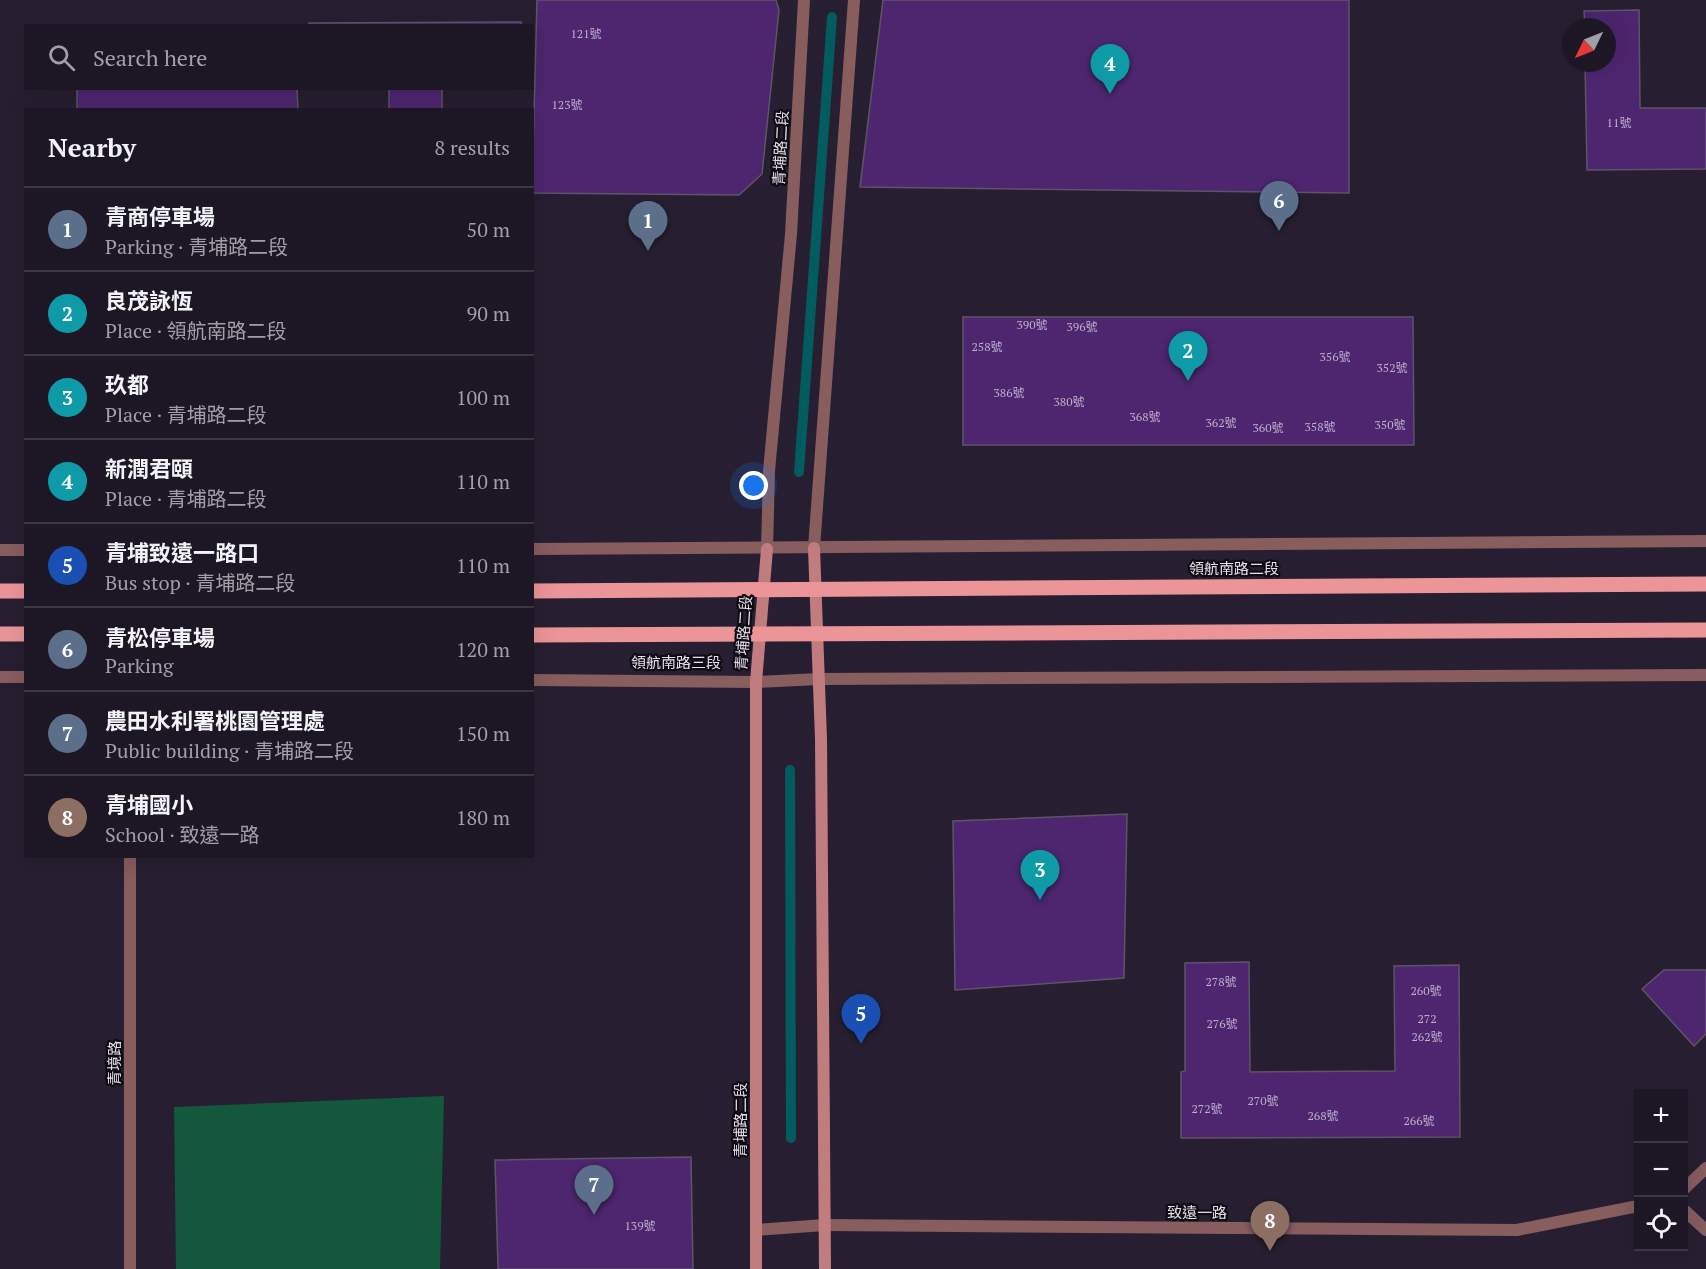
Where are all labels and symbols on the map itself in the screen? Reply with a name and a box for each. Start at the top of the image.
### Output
north arrow [1562,18,1616,72]
house number: 121號 [570,26,602,41]
pin: 4 [1090,44,1130,94]
house number: 123號 [551,97,583,112]
street label: 青埔路二段 [768,110,792,186]
house number: 11號 [1607,115,1631,130]
pin: 6 [1260,182,1298,231]
pin: 1 [628,202,668,251]
house number: 390號 [1016,317,1048,332]
house number: 396號 [1066,319,1098,334]
pin: 2 [1168,332,1208,381]
house number: 258號 [971,339,1003,354]
house number: 356號 [1319,349,1351,364]
house number: 352號 [1376,360,1408,375]
house number: 386號 [993,385,1025,400]
house number: 380號 [1053,394,1085,409]
house number: 368號 [1129,409,1161,424]
house number: 362號 [1205,415,1237,430]
house number: 350號 [1374,417,1406,432]
house number: 358號 [1304,419,1336,434]
house number: 360號 [1252,420,1284,435]
your location [739,471,768,500]
street label: 領航南路二段 [1189,558,1279,578]
street label: 青埔路二段 [730,595,756,671]
street label: 領航南路三段 [631,652,721,672]
pin: 3 [1020,850,1060,900]
house number: 278號 [1205,974,1237,989]
house number: 260號 [1410,983,1442,998]
pin: 5 [842,994,880,1044]
house number: 272 [1417,1011,1437,1026]
house number: 276號 [1206,1016,1238,1031]
house number: 262號 [1411,1029,1443,1044]
street label: 青境路 [104,1040,124,1086]
street label: 青埔路二段 [730,1082,750,1158]
house number: 270號 [1247,1093,1279,1108]
house number: 272號 [1191,1101,1223,1116]
house number: 268號 [1307,1108,1339,1123]
house number: 266號 [1403,1113,1435,1128]
pin: 7 [574,1166,614,1215]
street label: 致遠一路 [1167,1202,1227,1222]
pin: 8 [1250,1202,1290,1251]
house number: 139號 [624,1218,656,1233]

